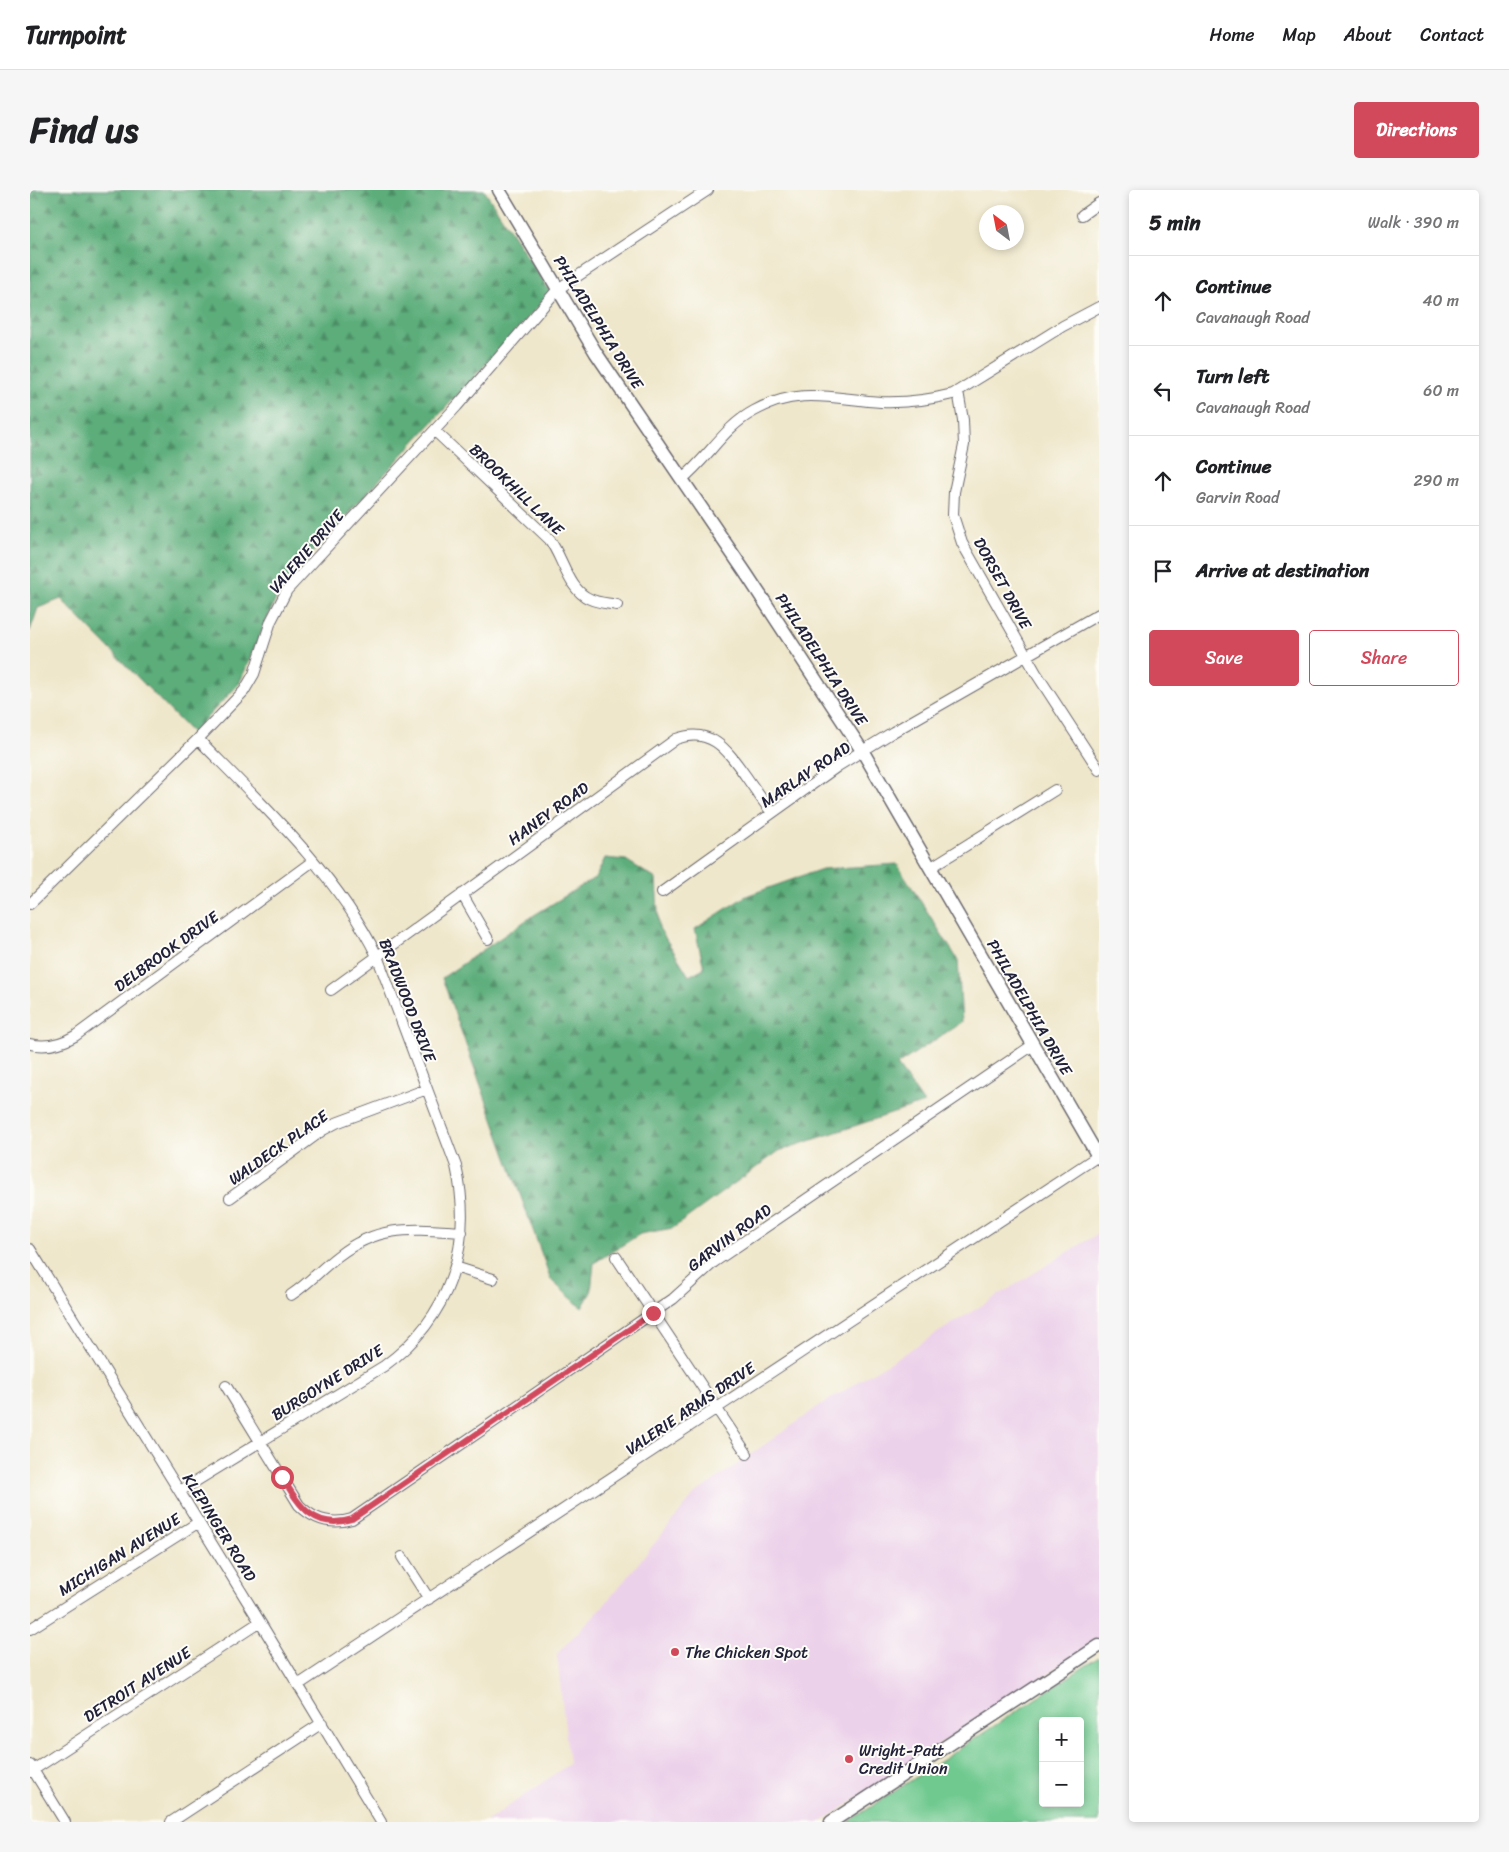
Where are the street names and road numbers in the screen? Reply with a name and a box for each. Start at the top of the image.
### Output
street label: PHILADELPHIA DRIVE [546,249,652,396]
street label: BROOKHILL LANE [462,436,572,543]
street label: VALERIE DRIVE [261,502,352,600]
street label: DORSET DRIVE [965,532,1040,636]
street label: PHILADELPHIA DRIVE [768,587,876,733]
street label: MARLAY ROAD [754,733,857,816]
street label: HANEY ROAD [501,773,596,853]
street label: DELBROOK DRIVE [107,902,226,1000]
street label: PHILADELPHIA DRIVE [979,933,1081,1082]
street label: BRADWOOD DRIVE [371,934,445,1067]
street label: WALDECK PLACE [222,1101,335,1193]
street label: GARVIN ROAD [681,1195,778,1279]
street label: BURGOYNE DRIVE [265,1336,390,1429]
street label: VALERIE ARMS DRIVE [619,1353,762,1463]
street label: KLEPINGER ROAD [174,1467,265,1588]
street label: MICHIGAN AVENUE [52,1504,187,1604]
street label: DETROIT AVENUE [77,1638,198,1730]

